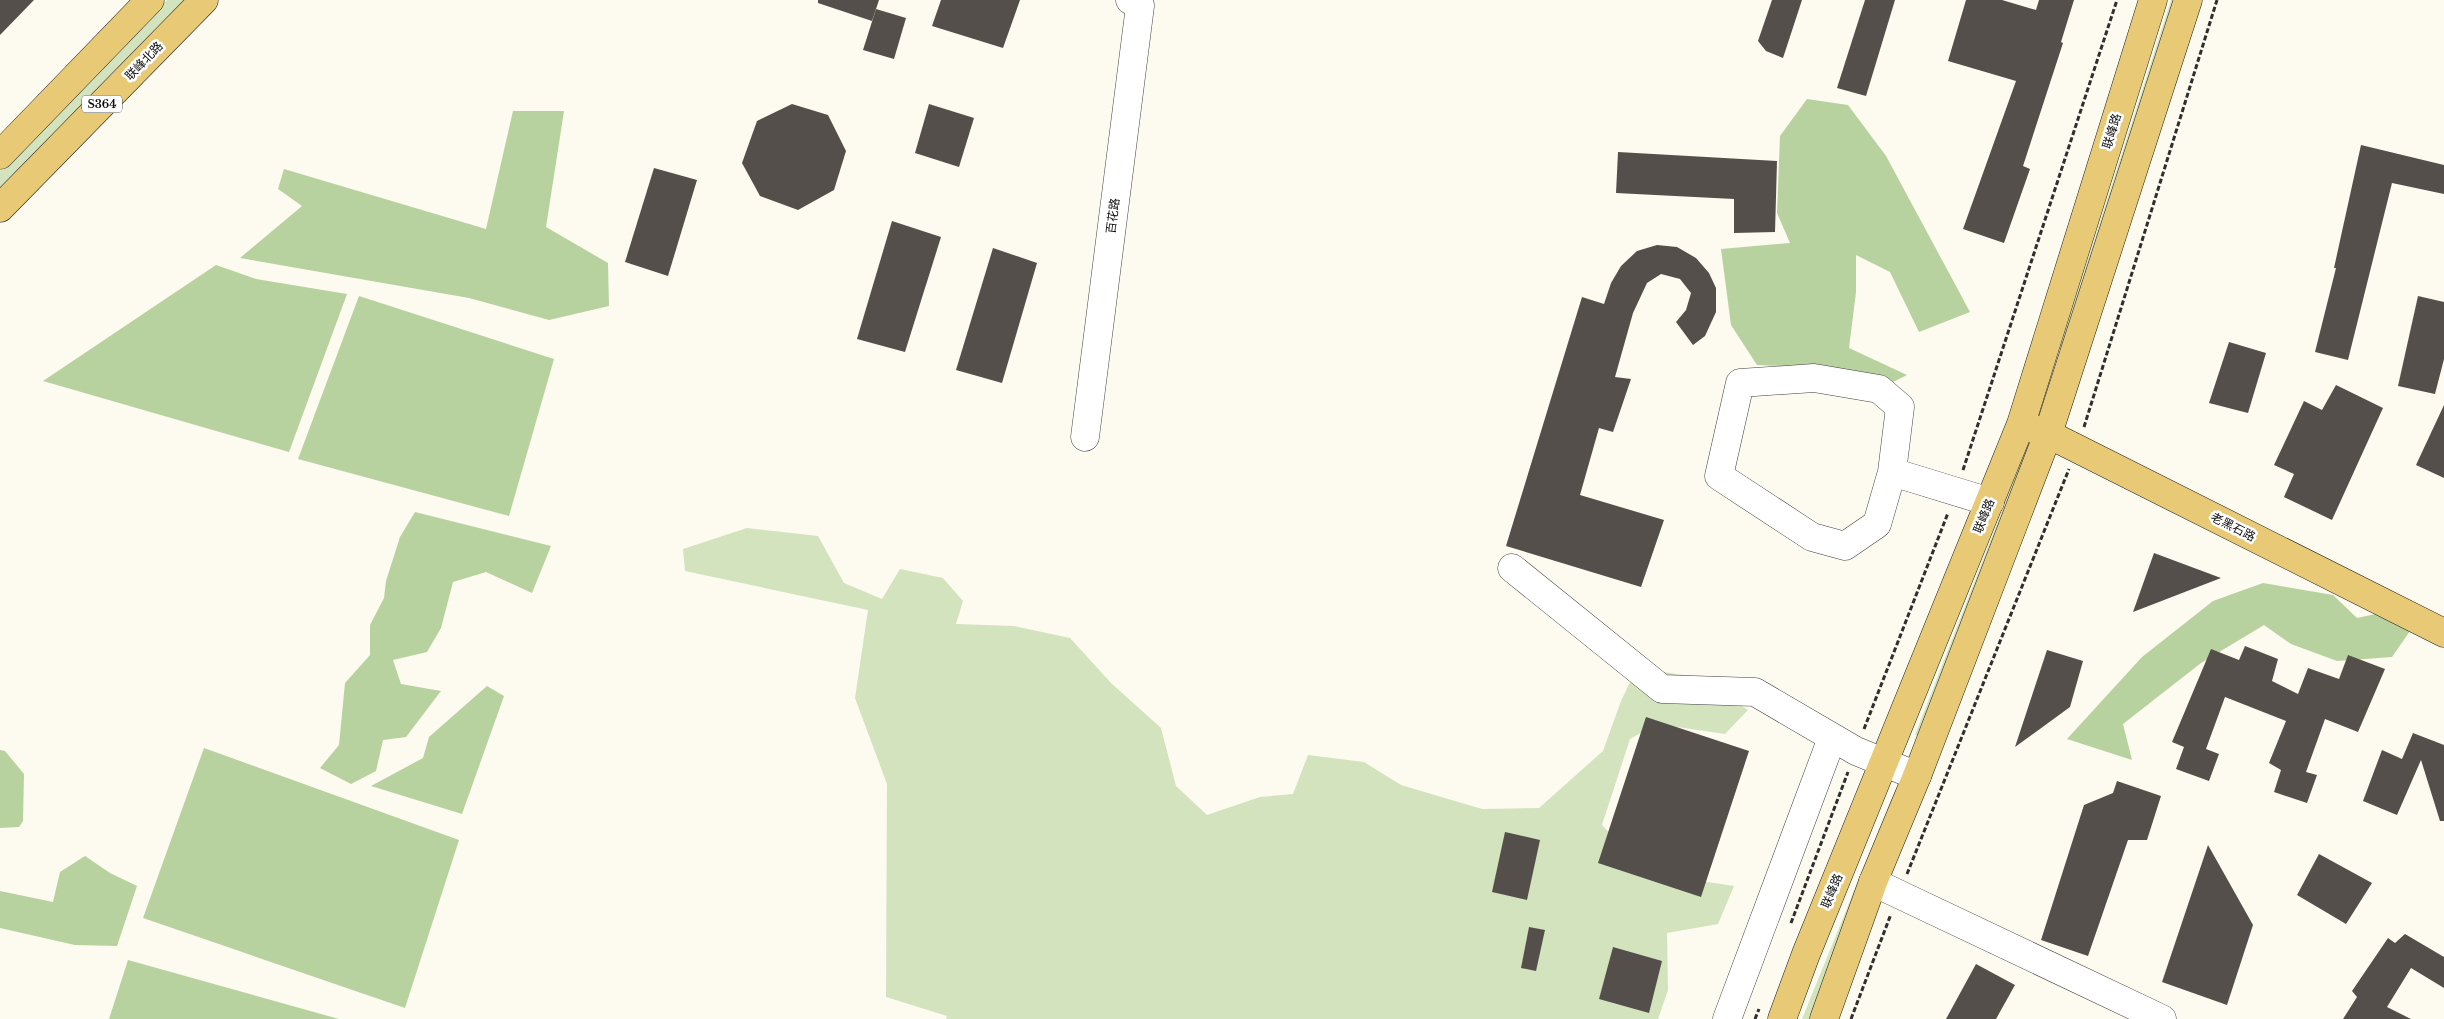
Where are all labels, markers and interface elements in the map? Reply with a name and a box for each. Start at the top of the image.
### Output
street label: 联峰北路 [122,38,166,83]
road number: S364 [82,96,122,112]
street label: 联峰路 [2099,111,2124,150]
street label: 百花路 [1103,197,1122,235]
street label: 联峰路 [1970,496,1997,535]
street label: 老黑石路 [2208,509,2258,544]
street label: 联峰路 [1818,871,1845,910]

